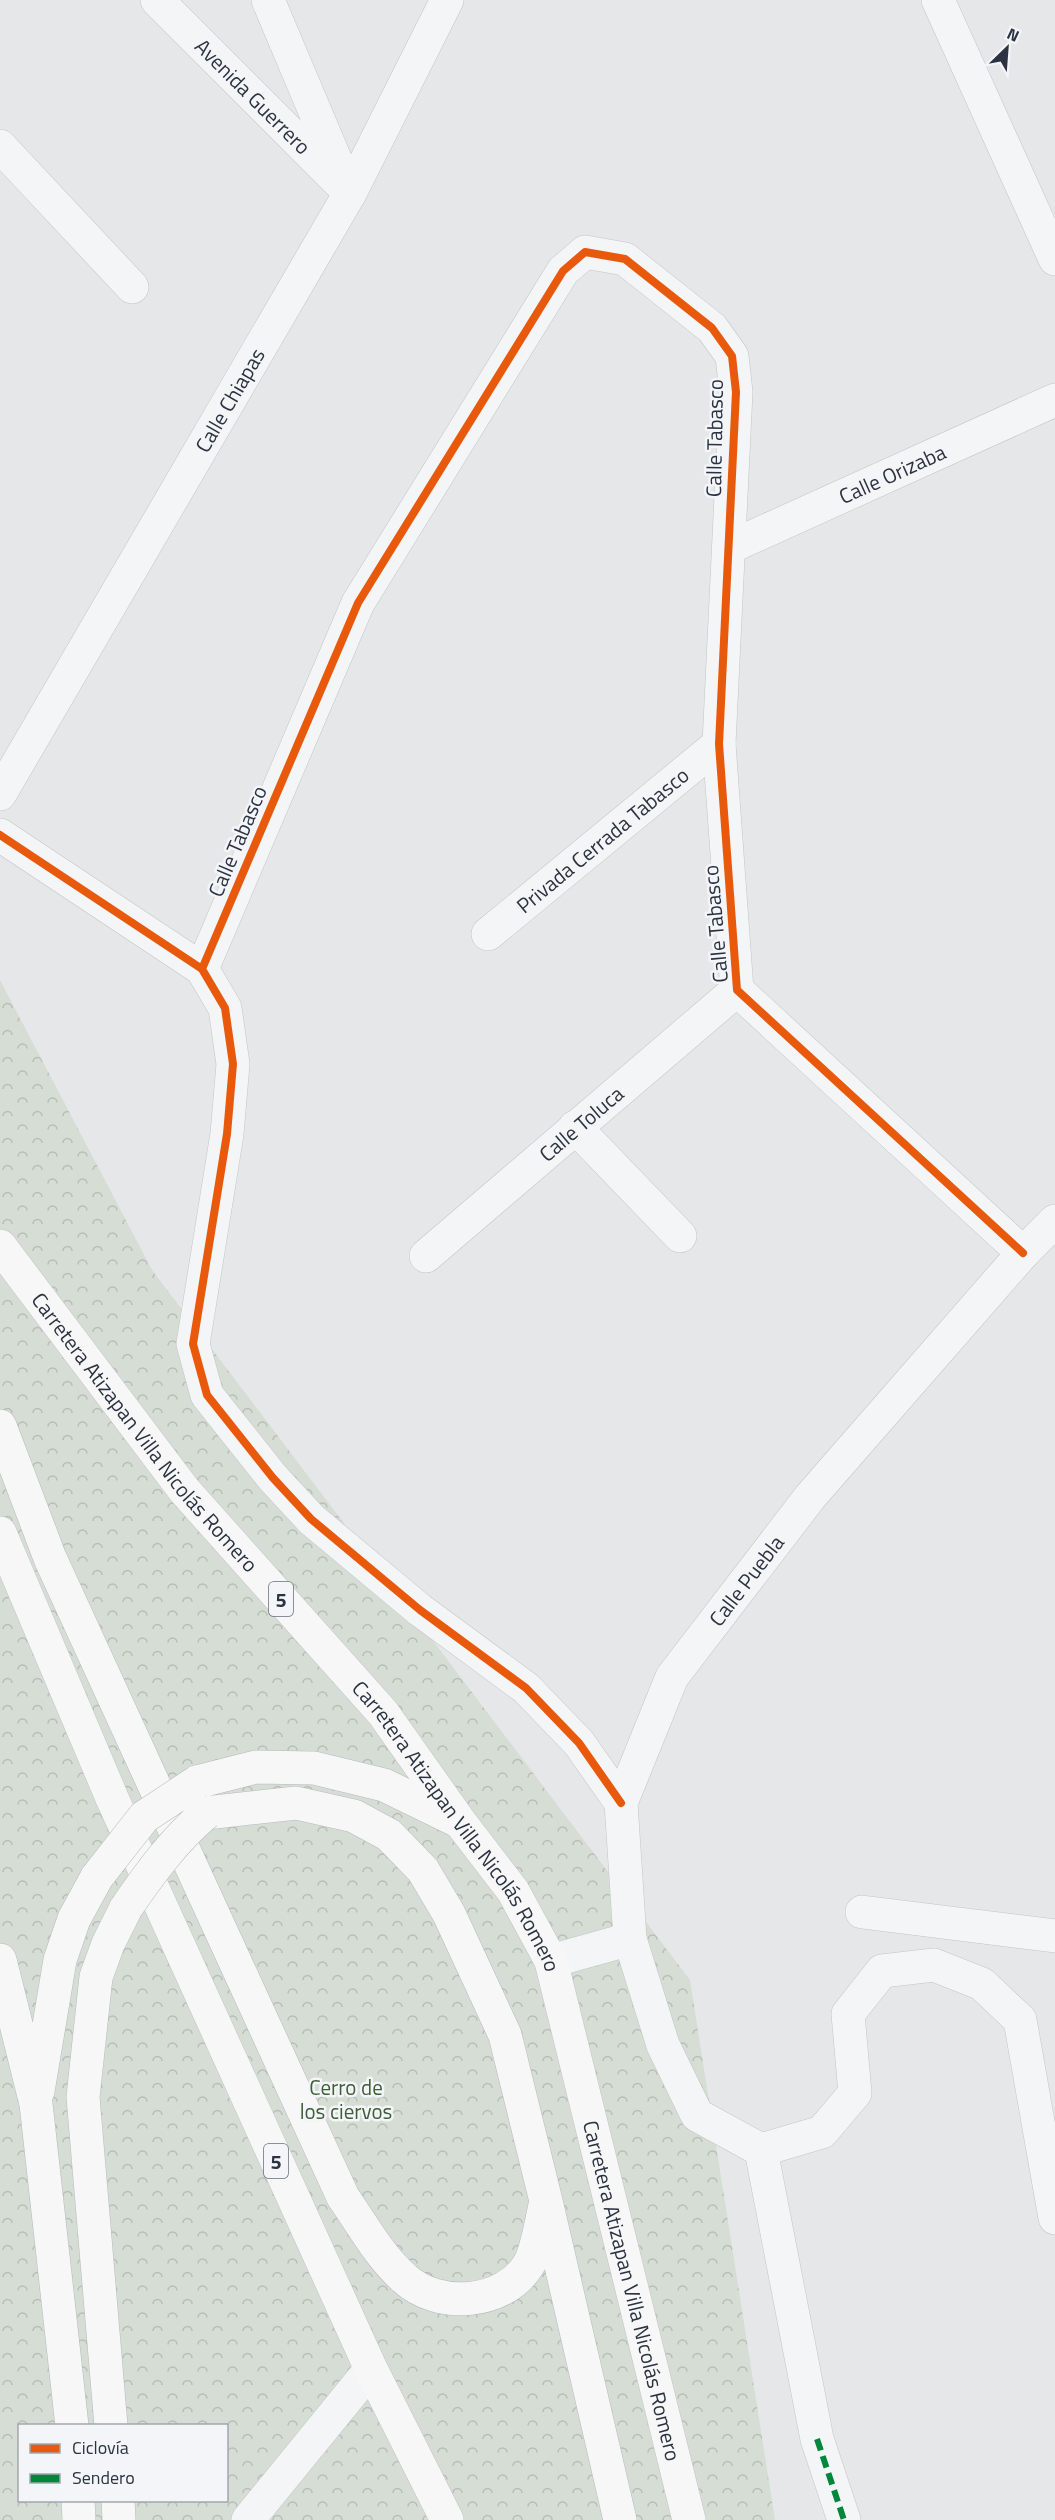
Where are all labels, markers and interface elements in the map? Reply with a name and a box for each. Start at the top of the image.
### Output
north arrow [977,18,1037,78]
text: N [1003,21,1023,48]
street label: Avenida Guerrero [188,31,318,161]
street label: Calle Chiapas [186,342,273,458]
street label: Calle Tabasco [697,379,731,497]
street label: Calle Orizaba [833,435,951,512]
street label: Privada Cerrada Tabasco [509,759,696,921]
street label: Calle Tabasco [199,780,275,902]
street label: Calle Tabasco [694,864,736,984]
street label: Calle Toluca [532,1078,631,1169]
street label: Carretera Atizapan Villa Nicolás Romero [24,1285,266,1579]
street label: Calle Puebla [701,1528,792,1633]
road number: 5 [269,1582,293,1616]
street label: Carretera Atizapan Villa Nicolás Romero [345,1673,569,1975]
park label: Cerro de los ciervos [300,2071,392,2127]
street label: Carretera Atizapan Villa Nicolás Romero [575,2117,690,2464]
road number: 5 [264,2144,288,2178]
legend [18,2424,228,2502]
text: Ciclovía [72,2434,129,2461]
text: Sendero [72,2464,135,2491]

